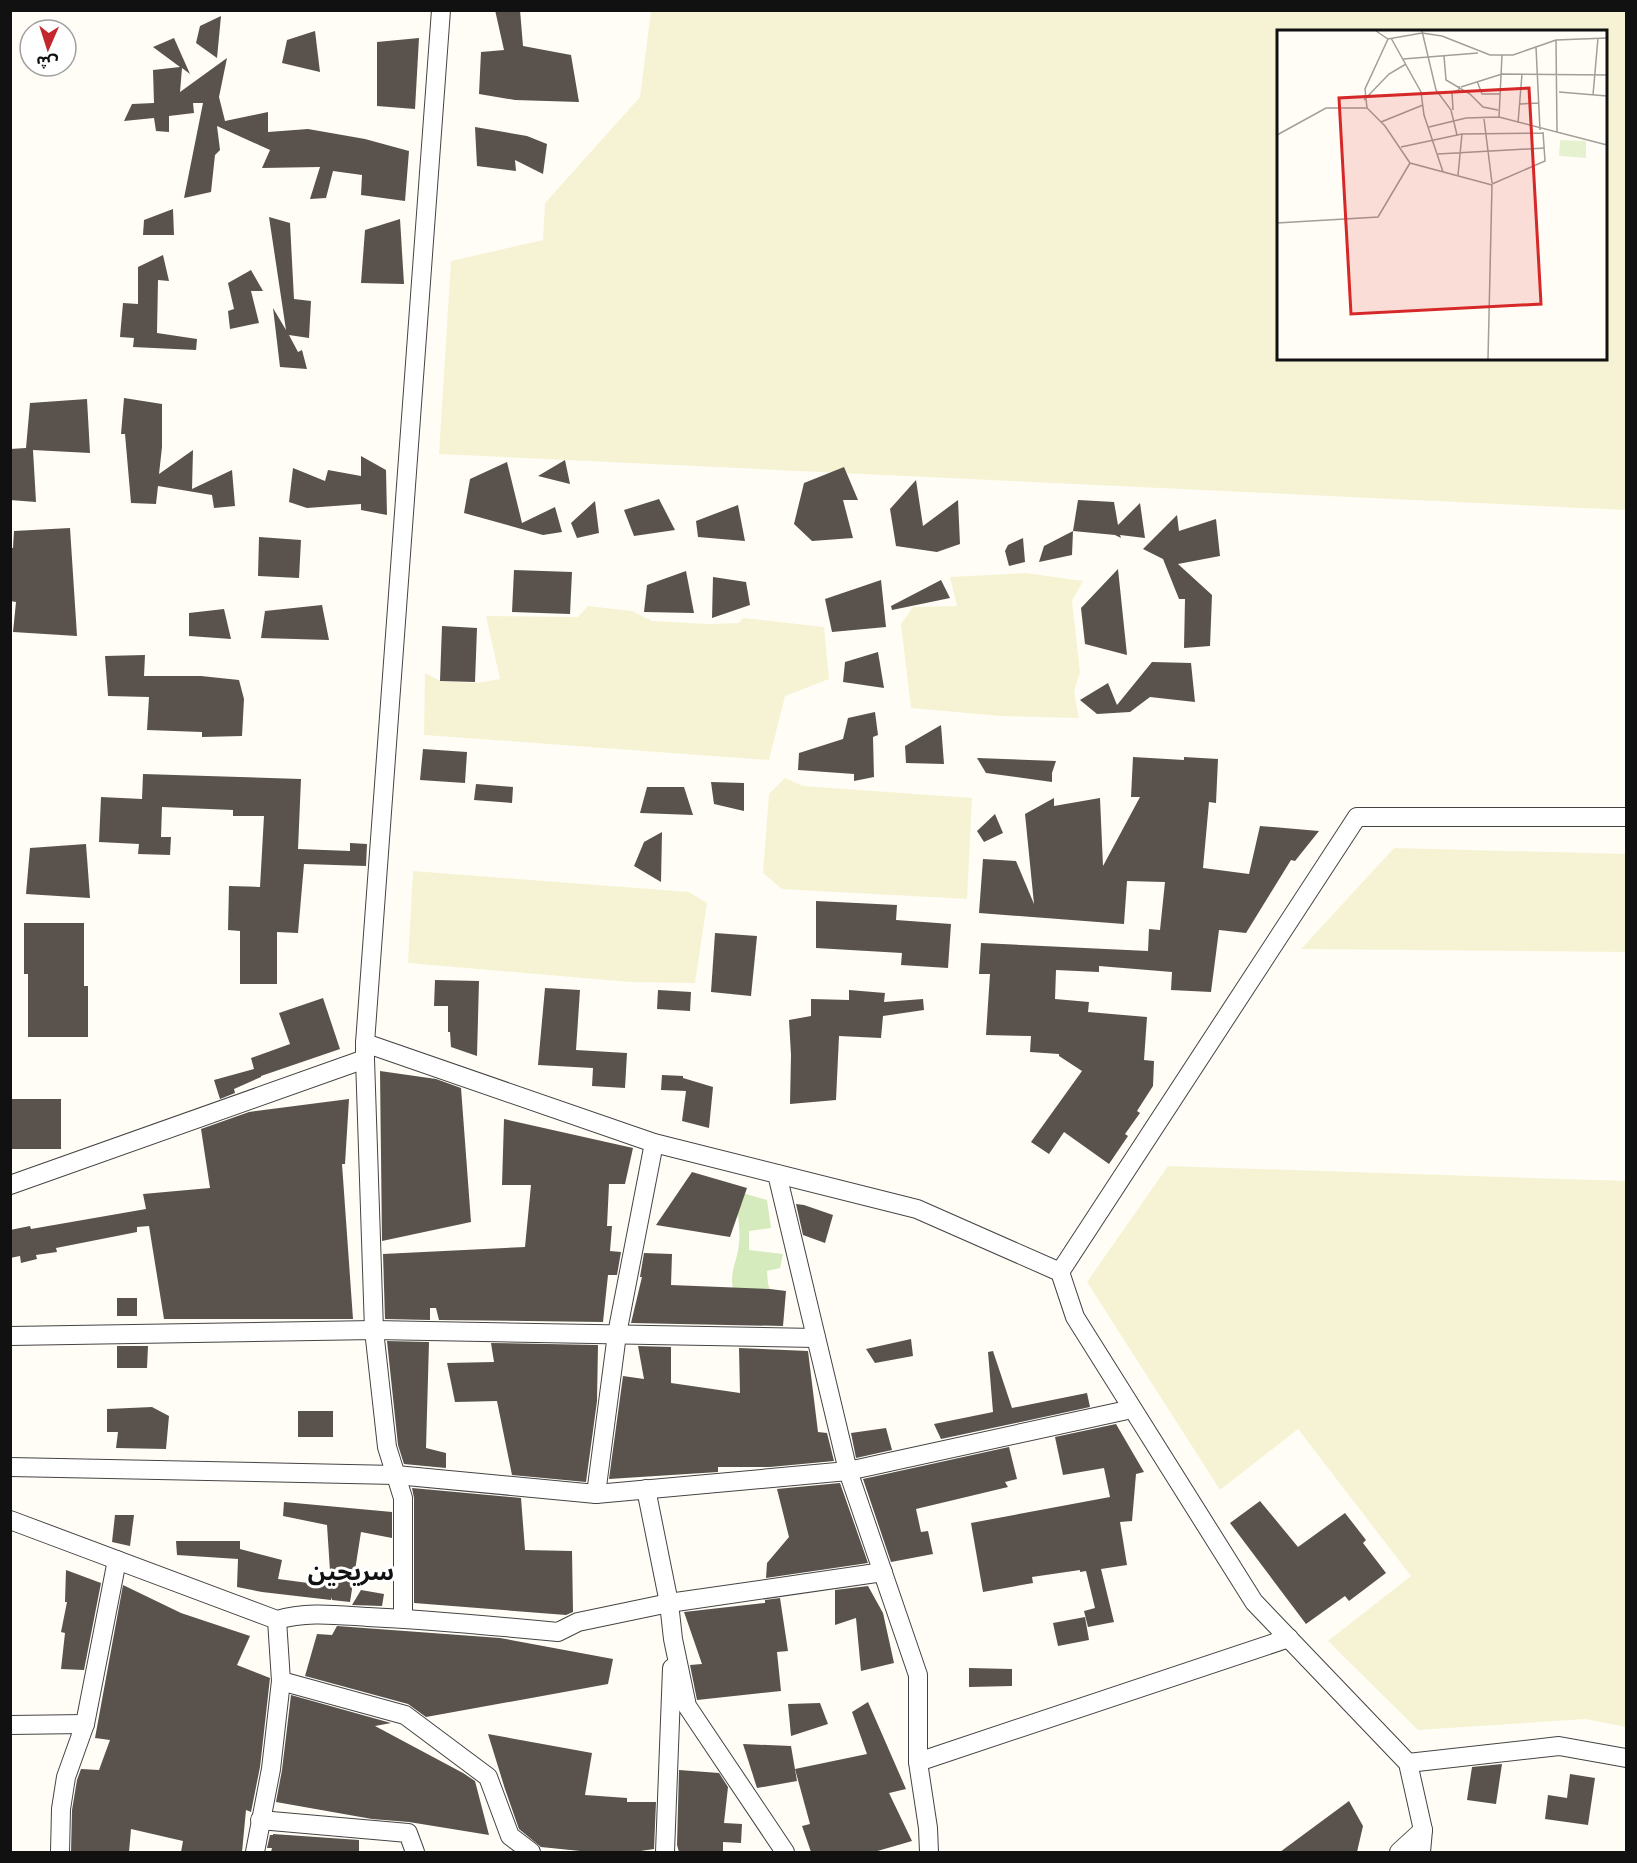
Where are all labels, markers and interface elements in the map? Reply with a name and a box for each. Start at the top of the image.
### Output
north arrow [18,18,78,78]
inset map [1277,30,1607,360]
text: ش [36,51,59,75]
district label: سريحين [308,1555,394,1588]

